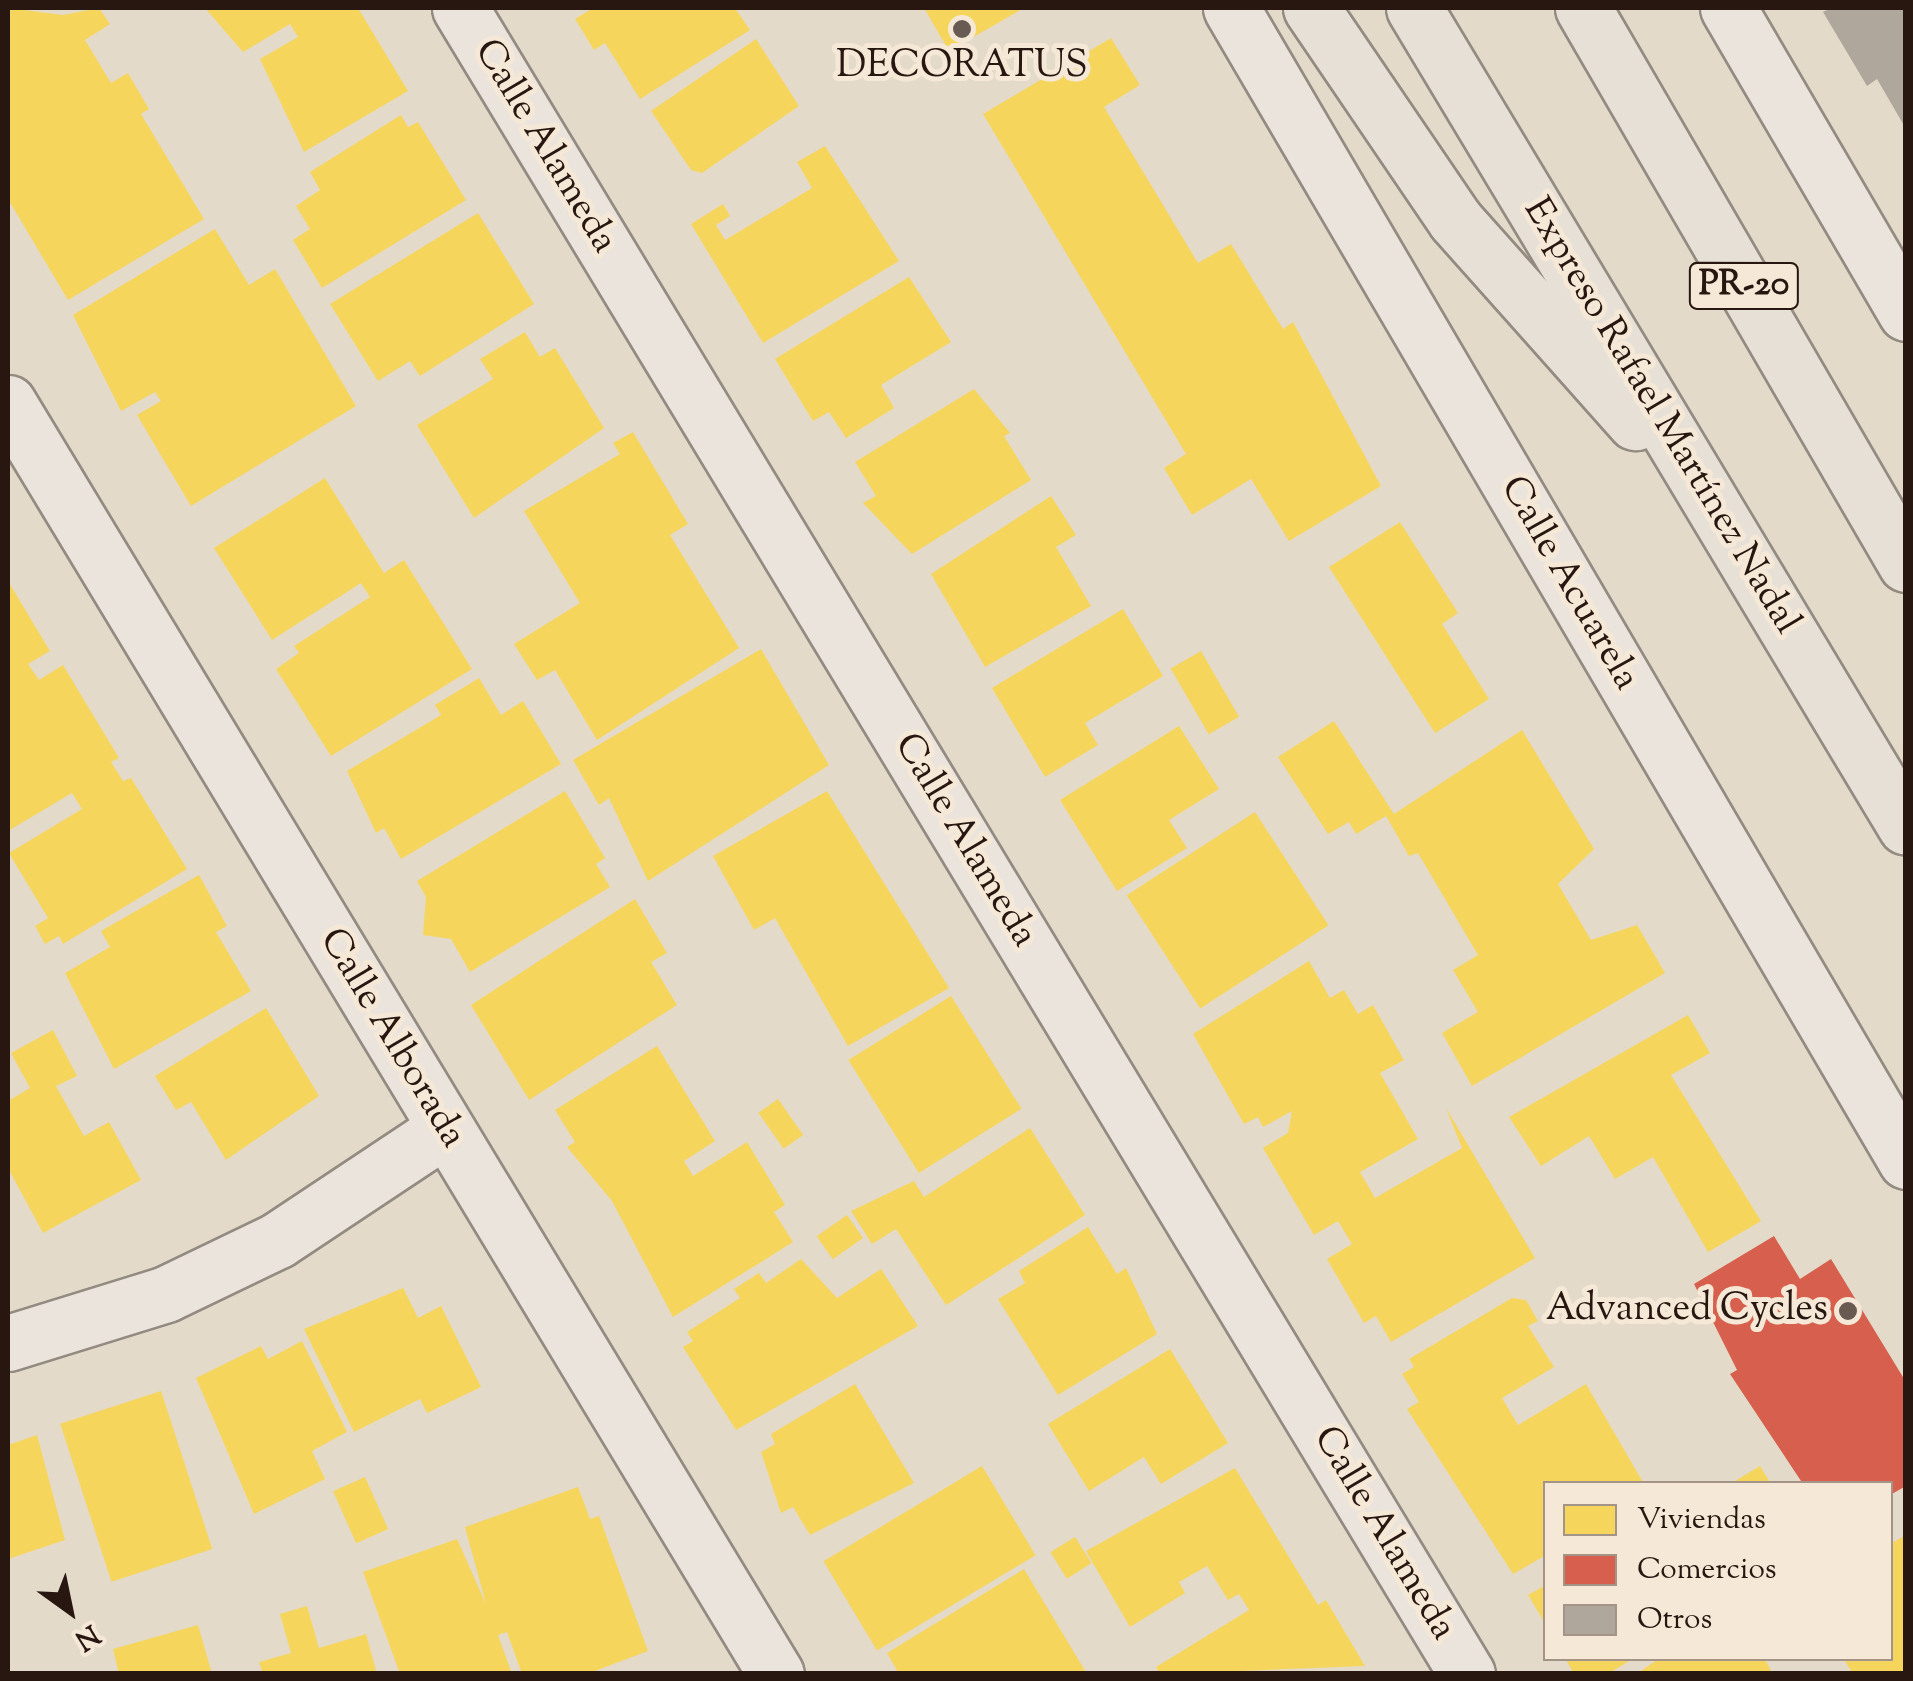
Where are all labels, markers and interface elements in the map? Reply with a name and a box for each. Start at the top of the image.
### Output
marker: DECORATUS [951,18,973,40]
street label: Calle Alameda [462,32,626,262]
place label: DECORATUS [836,45,1088,91]
street label: Expreso Rafael Martínez Nadal [1512,191,1808,643]
road number: PR-20 [1686,256,1802,316]
street label: Calle Acuarela [1488,469,1648,699]
street label: Calle Alameda [882,726,1046,956]
street label: Calle Alborada [308,921,474,1157]
place label: Advanced Cycles [1546,1288,1828,1334]
marker: Advanced Cycles [1837,1300,1859,1322]
street label: Calle Alameda [1301,1419,1465,1649]
legend [1543,1481,1893,1661]
text: Viviendas [1637,1499,1766,1542]
text: Comercios [1637,1549,1777,1592]
north arrow [20,1561,120,1661]
text: Otros [1637,1599,1712,1642]
text: N [66,1613,107,1659]

